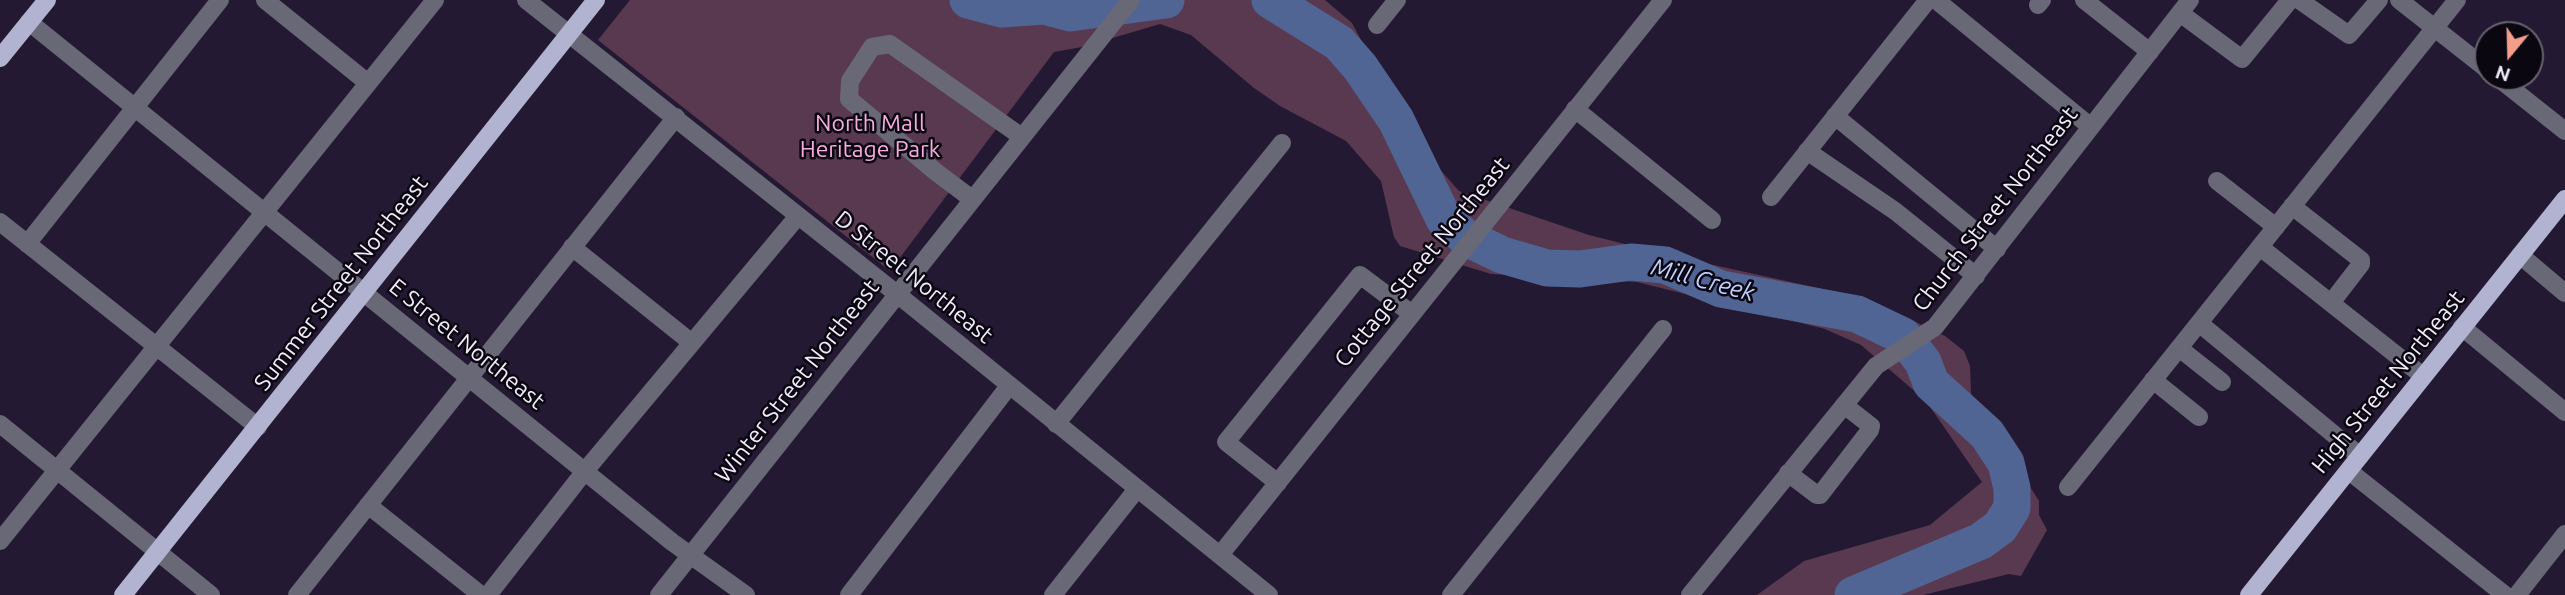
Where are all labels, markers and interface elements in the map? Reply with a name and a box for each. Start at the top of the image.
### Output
north arrow [2474,21,2544,91]
text: N [2493,61,2513,87]
street label: Church Street Northeast [1907,101,2083,317]
park label: North Mall Heritage Park [800,109,940,163]
street label: Cottage Street Northeast [1329,151,1515,373]
street label: Summer Street Northeast [248,170,434,396]
street label: D Street Northeast [829,205,999,349]
water label: Mill Creek [1648,252,1758,308]
street label: E Street Northeast [384,273,550,415]
street label: Winter Street Northeast [709,274,885,488]
street label: High Street Northeast [2306,285,2470,479]

